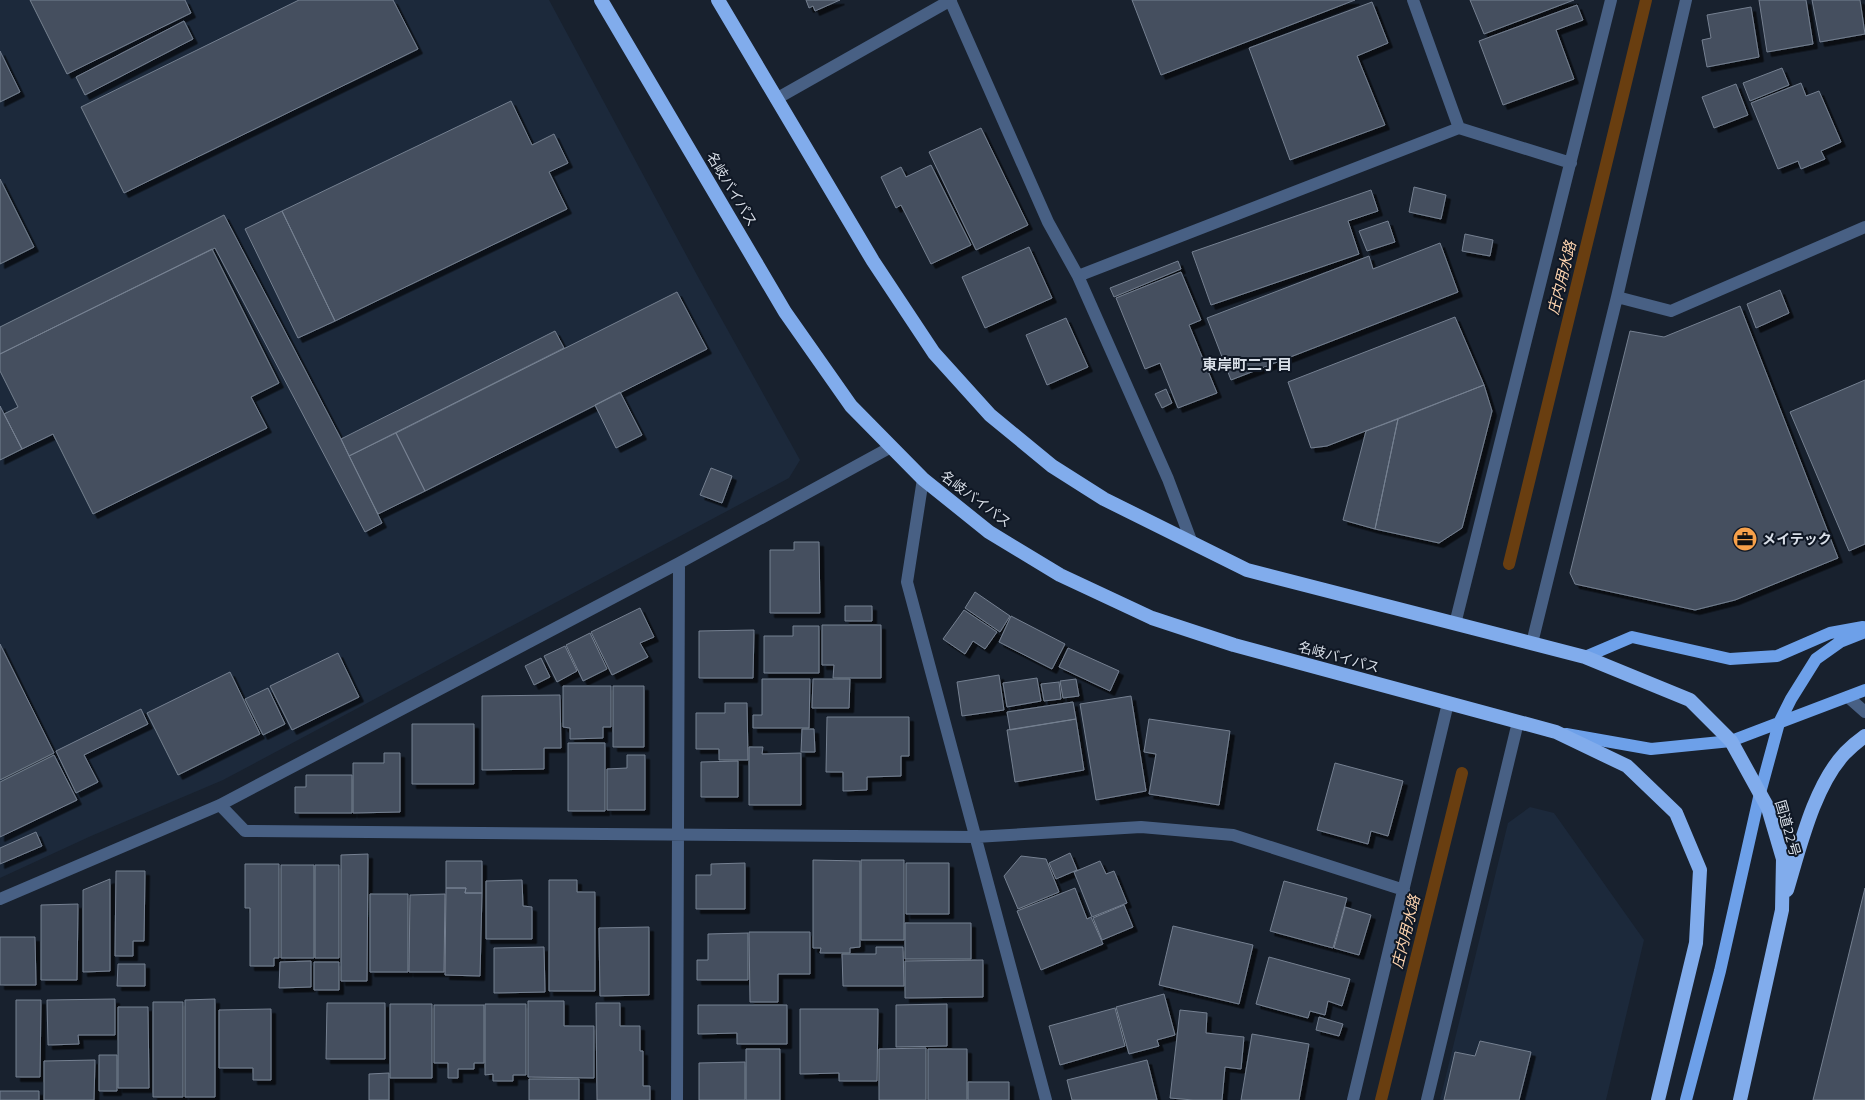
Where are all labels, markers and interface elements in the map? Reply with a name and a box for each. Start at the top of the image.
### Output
street label: 名岐バイパス [702,147,763,230]
water label: 庄内用水路 [1541,237,1582,317]
district label: 東岸町二丁目 [1202,353,1292,376]
street label: 名岐バイパス [937,465,1016,532]
office icon: メイテック [1732,526,1758,552]
place label: メイテック [1762,528,1832,549]
street label: 名岐バイパス [1296,636,1382,677]
street label: 国道22号 [1770,797,1807,858]
water label: 庄内用水路 [1385,891,1426,971]

